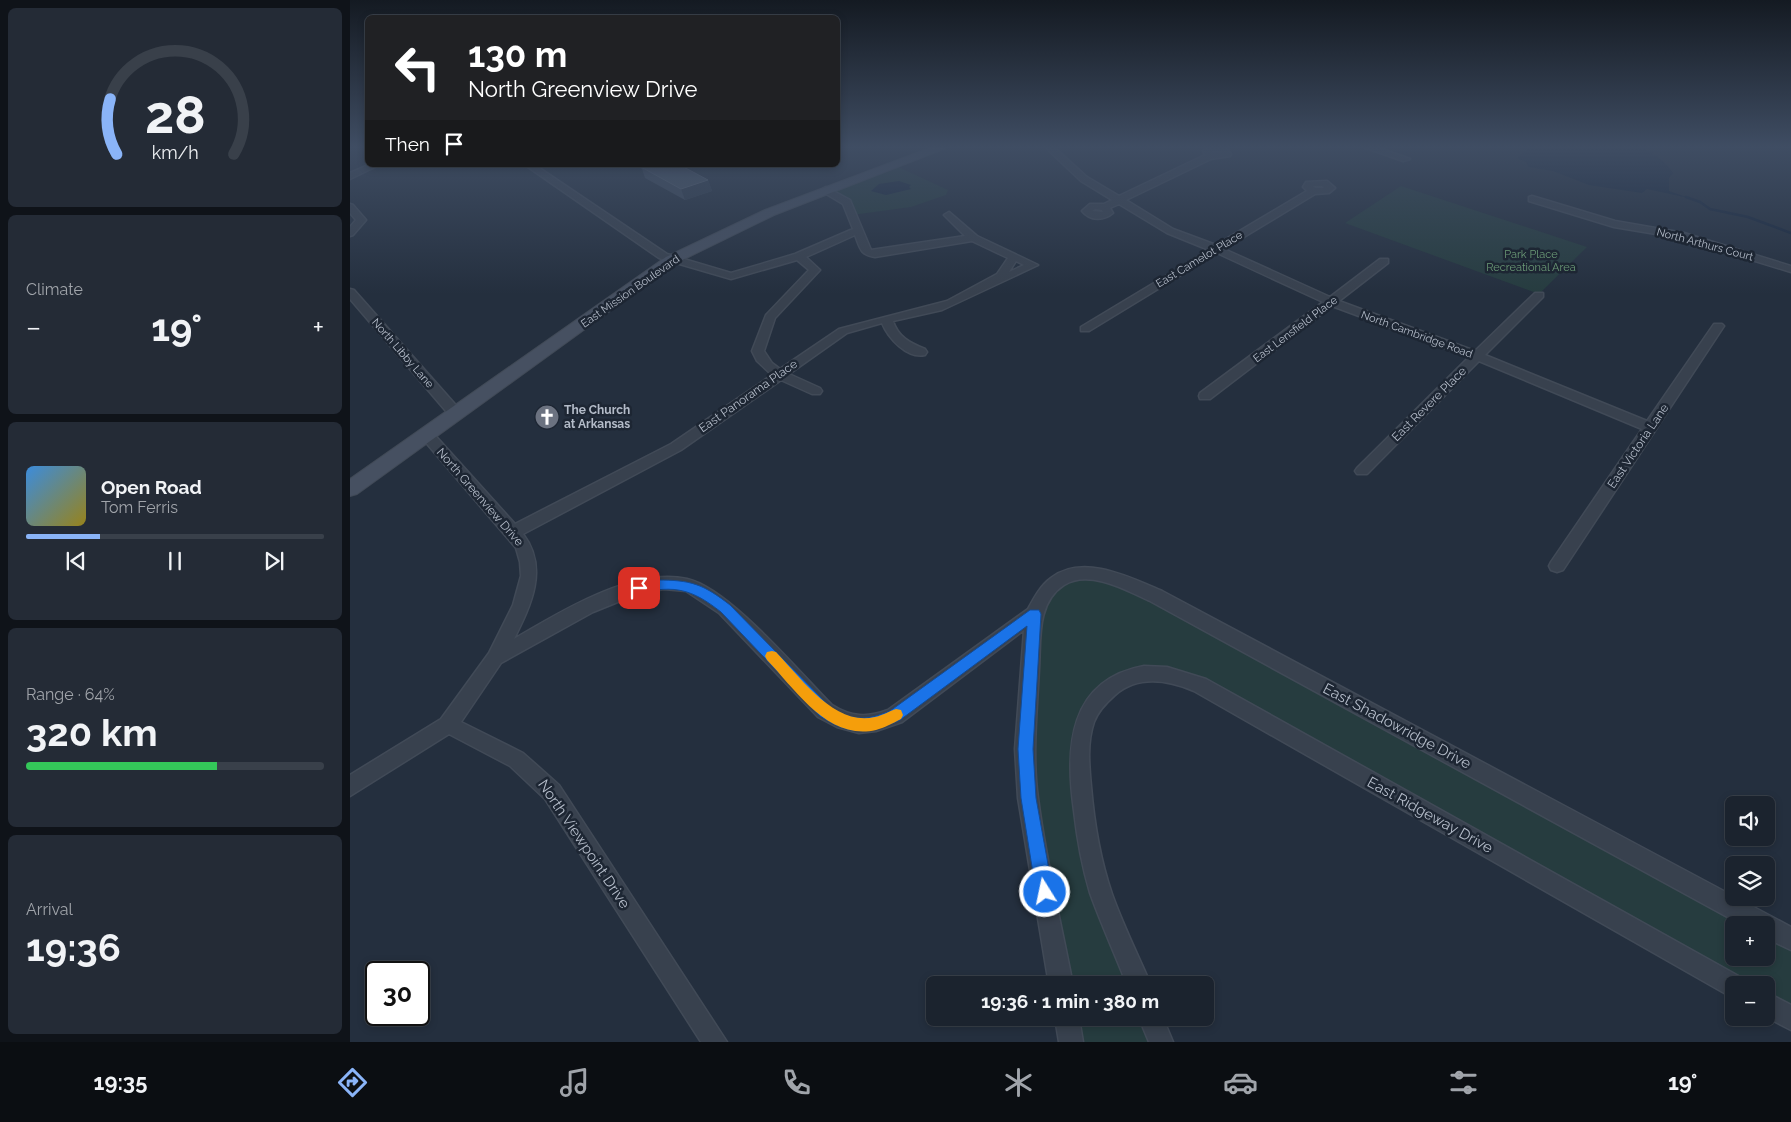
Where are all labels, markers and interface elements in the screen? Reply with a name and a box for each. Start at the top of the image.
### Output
text: 130 m [468,34,567,75]
icon: left [385,35,450,100]
text: North Greenview Drive [468,76,697,102]
text: 28 [145,84,205,145]
icon: arrive [440,130,468,158]
text: Then [385,133,430,155]
text: km/h [151,142,199,163]
street label: North Arthurs Court [1655,225,1755,264]
street label: East Camelot Place [1154,228,1245,290]
park label: Park Place Recreational Area [1486,248,1576,274]
street label: East Mission Boulevard [579,252,682,330]
text: Climate [26,280,83,299]
street label: East Lensfield Place [1251,293,1340,365]
text: 19° [151,305,202,350]
street label: North Cambridge Road [1359,308,1474,361]
text: − [26,311,41,344]
text: + [312,311,324,344]
street label: North Libby Lane [369,316,437,391]
street label: East Panorama Place [696,357,800,435]
street label: East Revere Place [1389,364,1469,444]
street label: East Victoria Lane [1605,401,1671,491]
place label: The Church at Arkansas [564,403,630,431]
church icon: The Church at Arkansas [534,404,560,430]
street label: North Greenview Drive [434,445,526,549]
text: Open Road [101,476,202,498]
text: Tom Ferris [101,498,178,517]
icon: previous [62,547,90,575]
icon: pause [161,547,189,575]
icon: next [260,547,288,575]
pin [618,567,660,609]
icon: arrive [625,574,653,602]
street label: East Shadowridge Drive [1320,679,1474,773]
text: Range · 64% [26,685,115,704]
text: 320 km [26,710,158,755]
street label: East Ridgeway Drive [1364,773,1496,857]
street label: North Viewpoint Drive [534,776,634,912]
map controls [1725,796,1775,1026]
button: sound [1725,796,1775,846]
button: layers [1725,856,1775,906]
position arrow [1018,865,1070,917]
text: Arrival [26,900,73,919]
button: + [1725,916,1775,966]
text: 19:36 [26,925,121,970]
speed limit sign: 30 [365,961,430,1026]
button: − [1725,976,1775,1026]
text: 19:36 · 1 min · 380 m [981,990,1159,1012]
icon: directions [335,1065,370,1100]
icon: music [557,1065,592,1100]
icon: phone [779,1065,814,1100]
icon: climate [1001,1065,1036,1100]
icon: car [1223,1065,1258,1100]
icon: filters [1446,1065,1481,1100]
text: 19:35 [94,1069,147,1095]
text: 19° [1668,1069,1697,1095]

